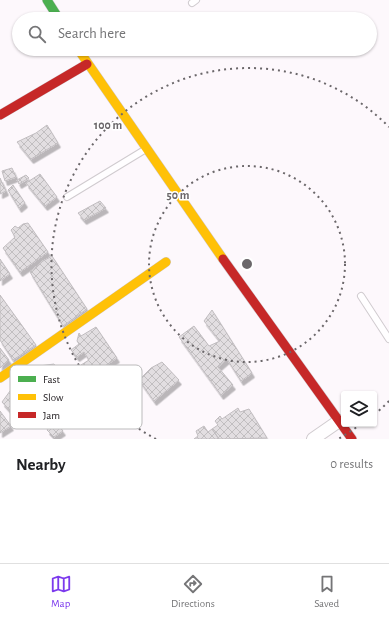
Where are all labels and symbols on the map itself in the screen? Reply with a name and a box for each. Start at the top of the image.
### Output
text: 100 m [94,119,122,131]
text: 50 m [167,189,190,201]
centre of rings [240,257,254,271]
legend [10,365,142,429]
text: Fast [43,374,61,385]
text: Slow [43,392,64,403]
text: Jam [43,410,60,421]

